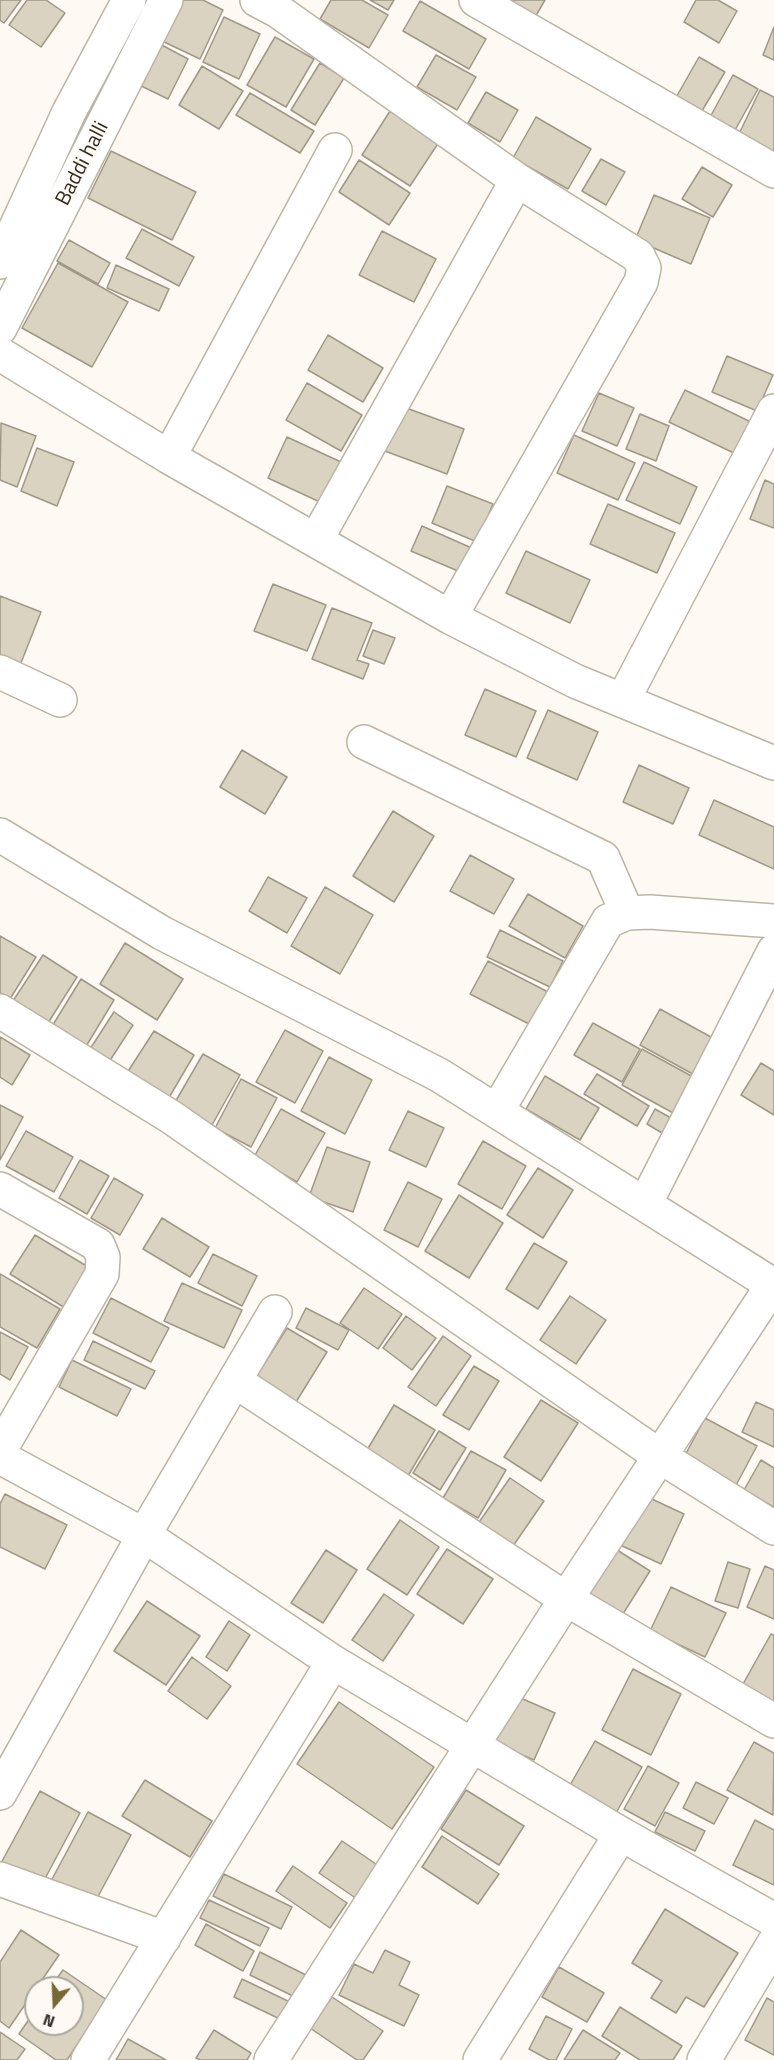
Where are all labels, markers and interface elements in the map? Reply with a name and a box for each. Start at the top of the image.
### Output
street label: Baddi halli [51,118,115,210]
north arrow [24,1976,84,2036]
text: N [40,2008,58,2034]

